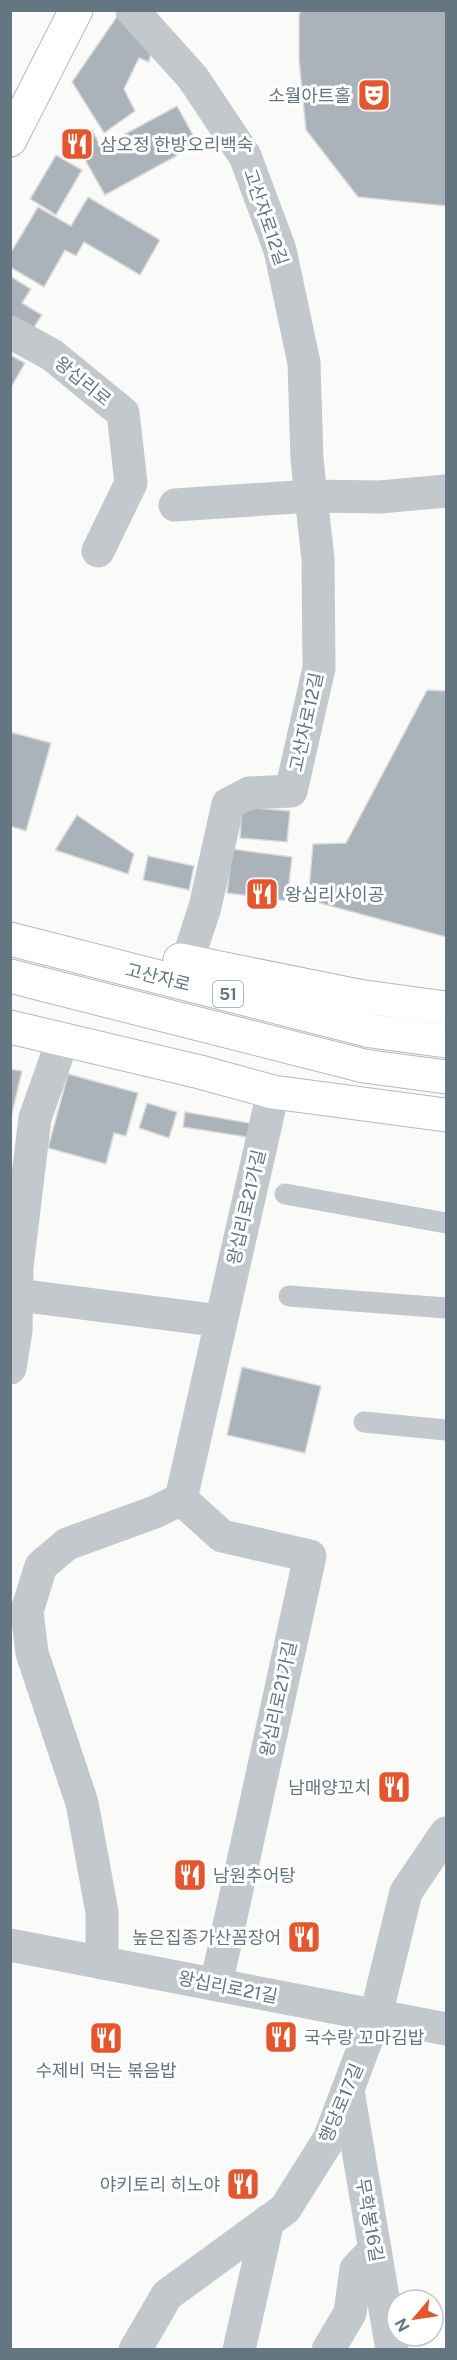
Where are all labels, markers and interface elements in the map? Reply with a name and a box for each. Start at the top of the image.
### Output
theatre icon: 소월아트홀 [356,77,392,113]
place label: 소월아트홀 [268,85,351,106]
restaurant icon: 삼오정 한방오리백숙 [59,126,95,162]
place label: 삼오정 한방오리백숙 [100,134,253,155]
street label: 고산자로12길 [240,166,292,268]
street label: 왕십리로 [51,352,115,410]
street label: 고산자로12길 [285,670,327,774]
restaurant icon: 왕십리사이공 [244,876,280,912]
place label: 왕십리사이공 [285,884,384,905]
street label: 고산자로 [123,959,193,995]
road number: 51 [213,981,243,1007]
street label: 왕십리로21가길 [223,1147,269,1267]
street label: 왕십리로21가길 [256,1639,300,1759]
restaurant icon: 남매양꼬치 [376,1769,412,1805]
place label: 남매양꼬치 [288,1777,371,1798]
restaurant icon: 남원추어탕 [172,1857,208,1893]
place label: 남원추어탕 [213,1865,296,1886]
restaurant icon: 높은집종가산꼼장어 [286,1919,322,1955]
place label: 높은집종가산꼼장어 [132,1927,281,1948]
street label: 왕십리로21길 [176,1967,280,2007]
restaurant icon: 국수랑 꼬마김밥 [263,2019,299,2055]
restaurant icon: 수제비 먹는 볶음밥 [88,2020,124,2056]
place label: 국수랑 꼬마김밥 [304,2027,424,2048]
place label: 수제비 먹는 볶음밥 [35,2060,177,2081]
street label: 행당로17길 [315,2060,367,2146]
restaurant icon: 야키토리 히노야 [225,2166,261,2202]
place label: 야키토리 히노야 [100,2174,220,2195]
street label: 무학봉16길 [352,2176,388,2264]
north arrow [385,2288,445,2348]
text: N [391,2315,414,2335]

